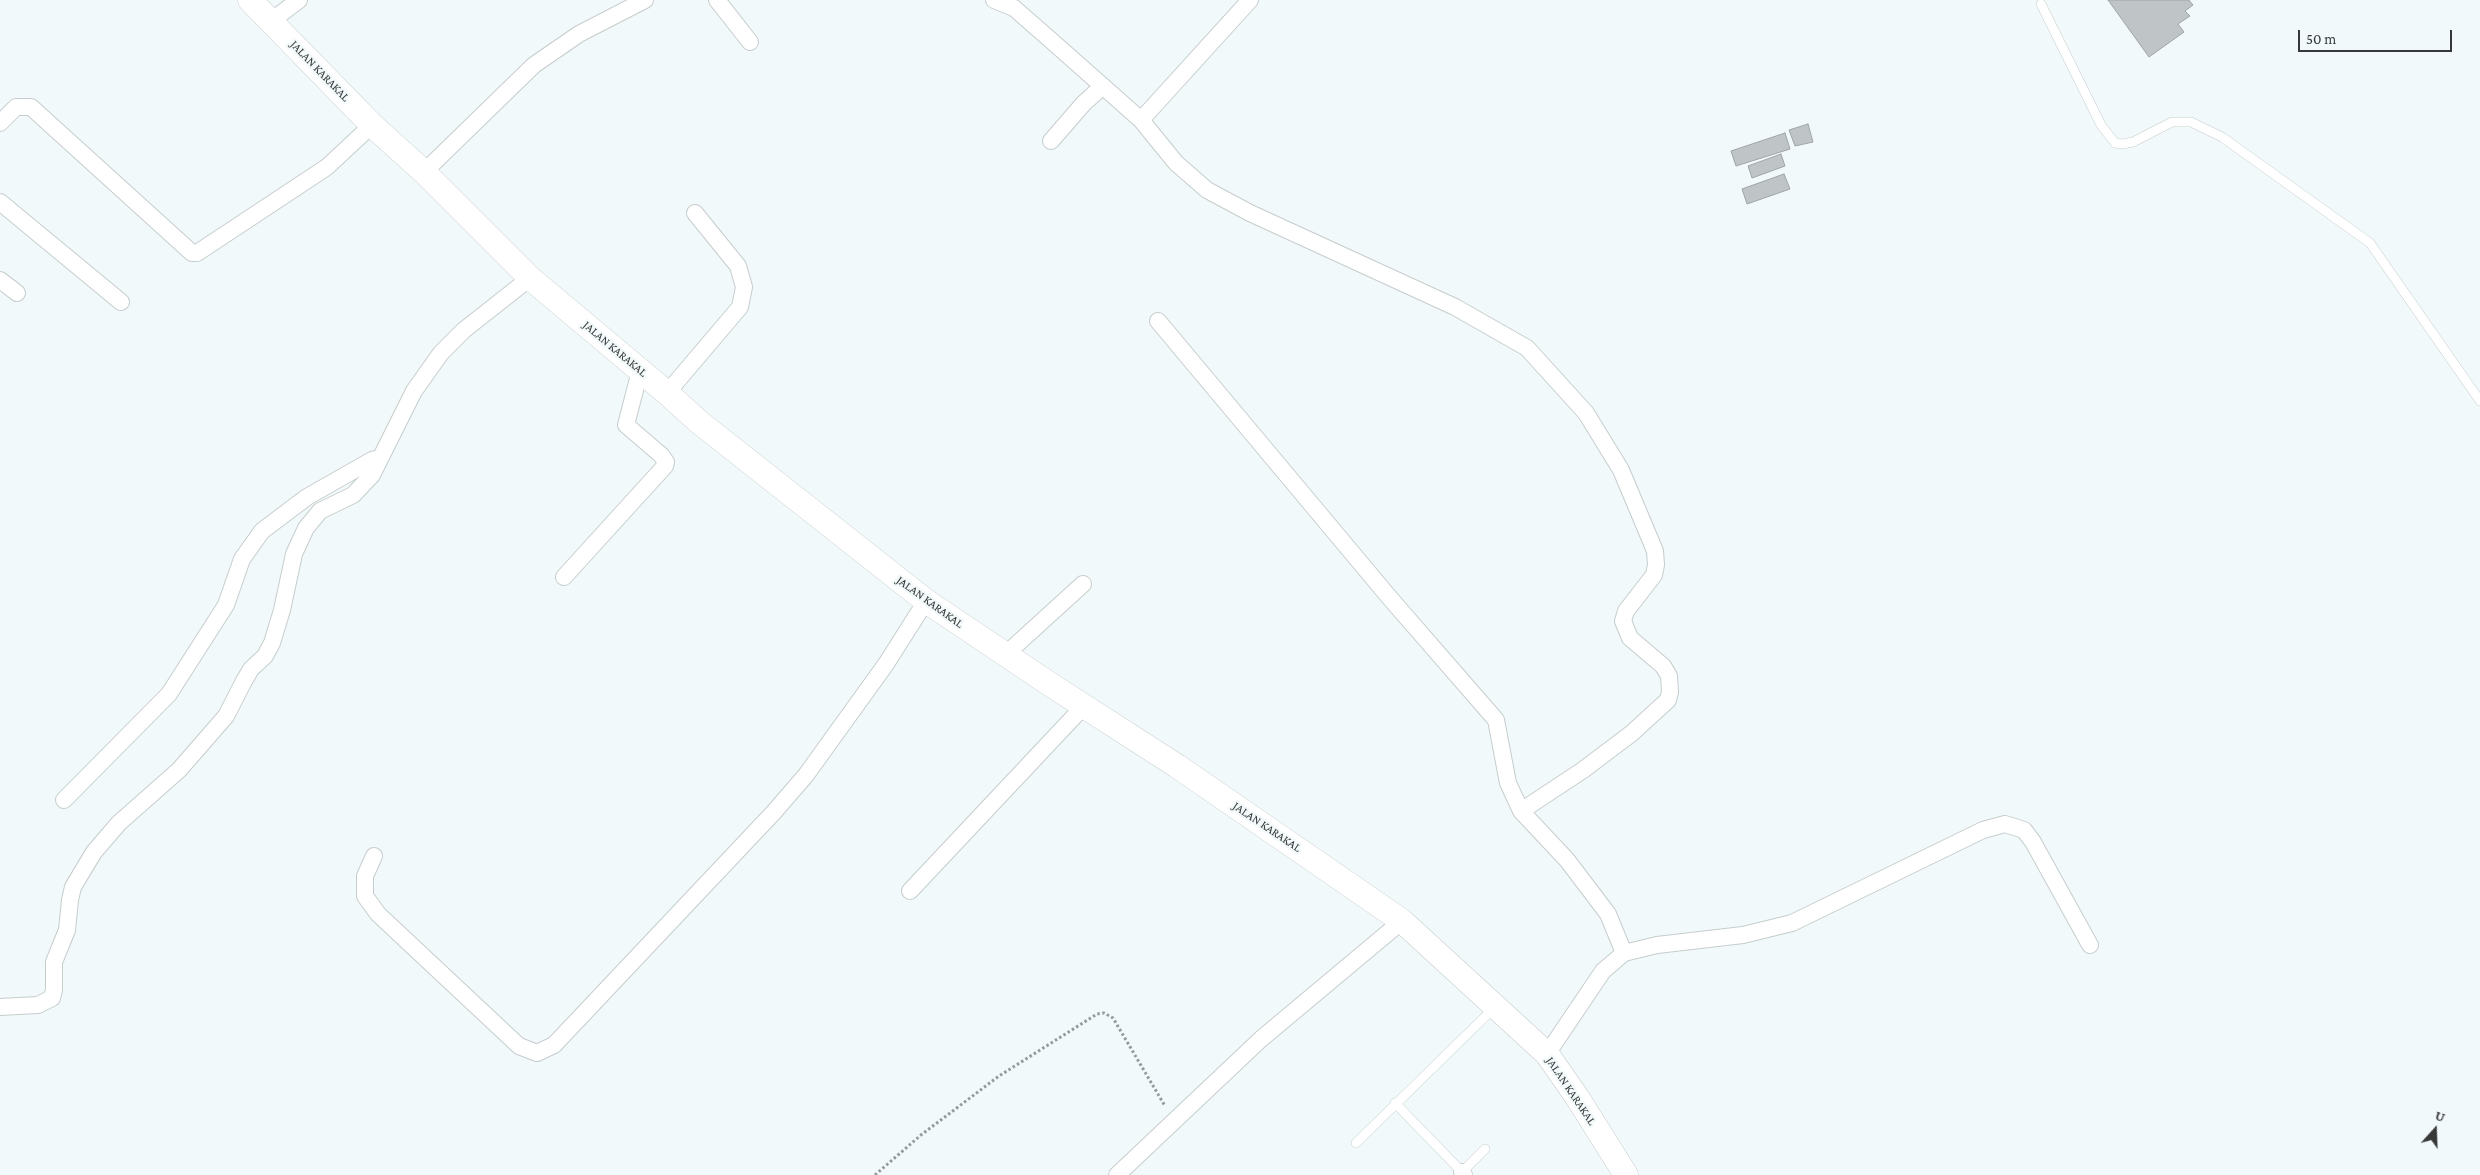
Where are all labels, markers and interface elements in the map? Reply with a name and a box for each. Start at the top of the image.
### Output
scale bar [2300,20,2454,52]
text: 50 m [2306,31,2336,47]
street label: JALAN KARAKAL [287,37,353,105]
street label: JALAN KARAKAL [580,318,650,380]
street label: JALAN KARAKAL [894,573,966,631]
street label: JALAN KARAKAL [1230,799,1304,855]
street label: JALAN KARAKAL [1543,1054,1599,1128]
north arrow [2410,1105,2460,1155]
text: U [2433,1107,2447,1125]

